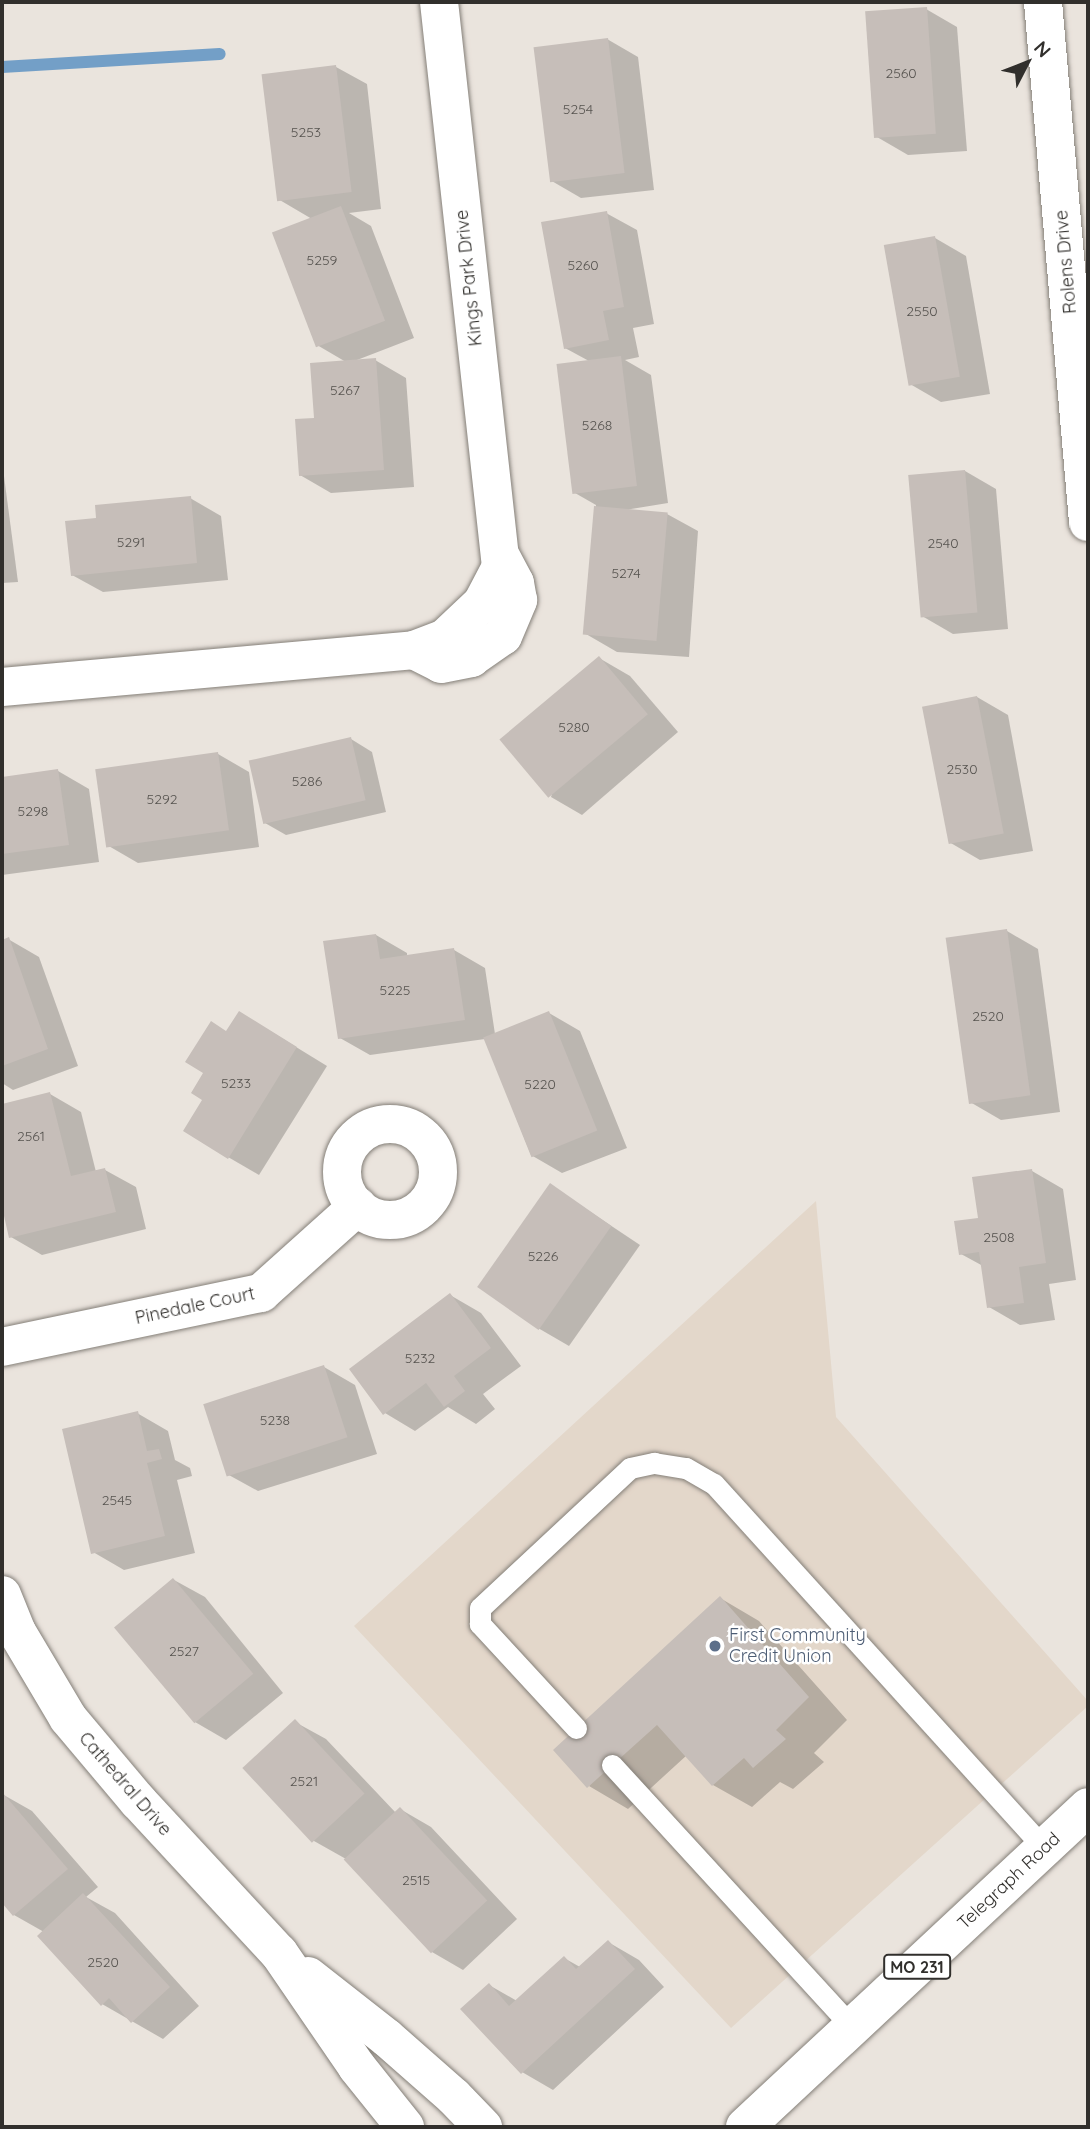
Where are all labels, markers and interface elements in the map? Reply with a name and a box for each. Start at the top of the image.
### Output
north arrow [992,28,1062,98]
text: N [1029,36,1056,62]
house number: 2560 [885,65,917,81]
house number: 5254 [563,101,593,117]
house number: 5253 [291,124,321,140]
street label: Kings Park Drive [451,209,487,347]
street label: Rolens Drive [1051,209,1081,315]
house number: 5259 [307,252,337,268]
house number: 5260 [567,257,599,273]
house number: 2550 [906,303,938,319]
house number: 5267 [330,382,360,398]
house number: 5268 [582,417,612,433]
house number: 5291 [117,534,145,550]
house number: 2540 [927,535,959,551]
house number: 5274 [611,565,641,581]
house number: 5280 [558,719,590,735]
house number: 2530 [946,761,978,777]
house number: 5286 [292,773,322,789]
house number: 5292 [147,791,177,807]
house number: 5298 [18,803,48,819]
house number: 5225 [380,982,410,998]
house number: 2520 [972,1008,1004,1024]
house number: 5233 [221,1075,251,1091]
house number: 5220 [524,1076,556,1092]
house number: 2561 [17,1128,45,1144]
house number: 2508 [983,1229,1015,1245]
house number: 5226 [528,1248,558,1264]
street label: Pinedale Court [133,1283,257,1329]
house number: 5232 [405,1350,435,1366]
house number: 5238 [260,1412,290,1428]
house number: 2545 [102,1492,132,1508]
place label: First Community Credit Union [729,1625,866,1668]
marker: First Community Credit Union [707,1638,723,1654]
house number: 2527 [169,1643,199,1659]
street label: Cathedral Drive [74,1728,176,1840]
house number: 2521 [290,1773,318,1789]
street label: Telegraph Road [953,1828,1065,1934]
house number: 2515 [402,1872,430,1888]
house number: 2520 [87,1954,119,1970]
road number: MO 231 [882,1954,952,1980]

